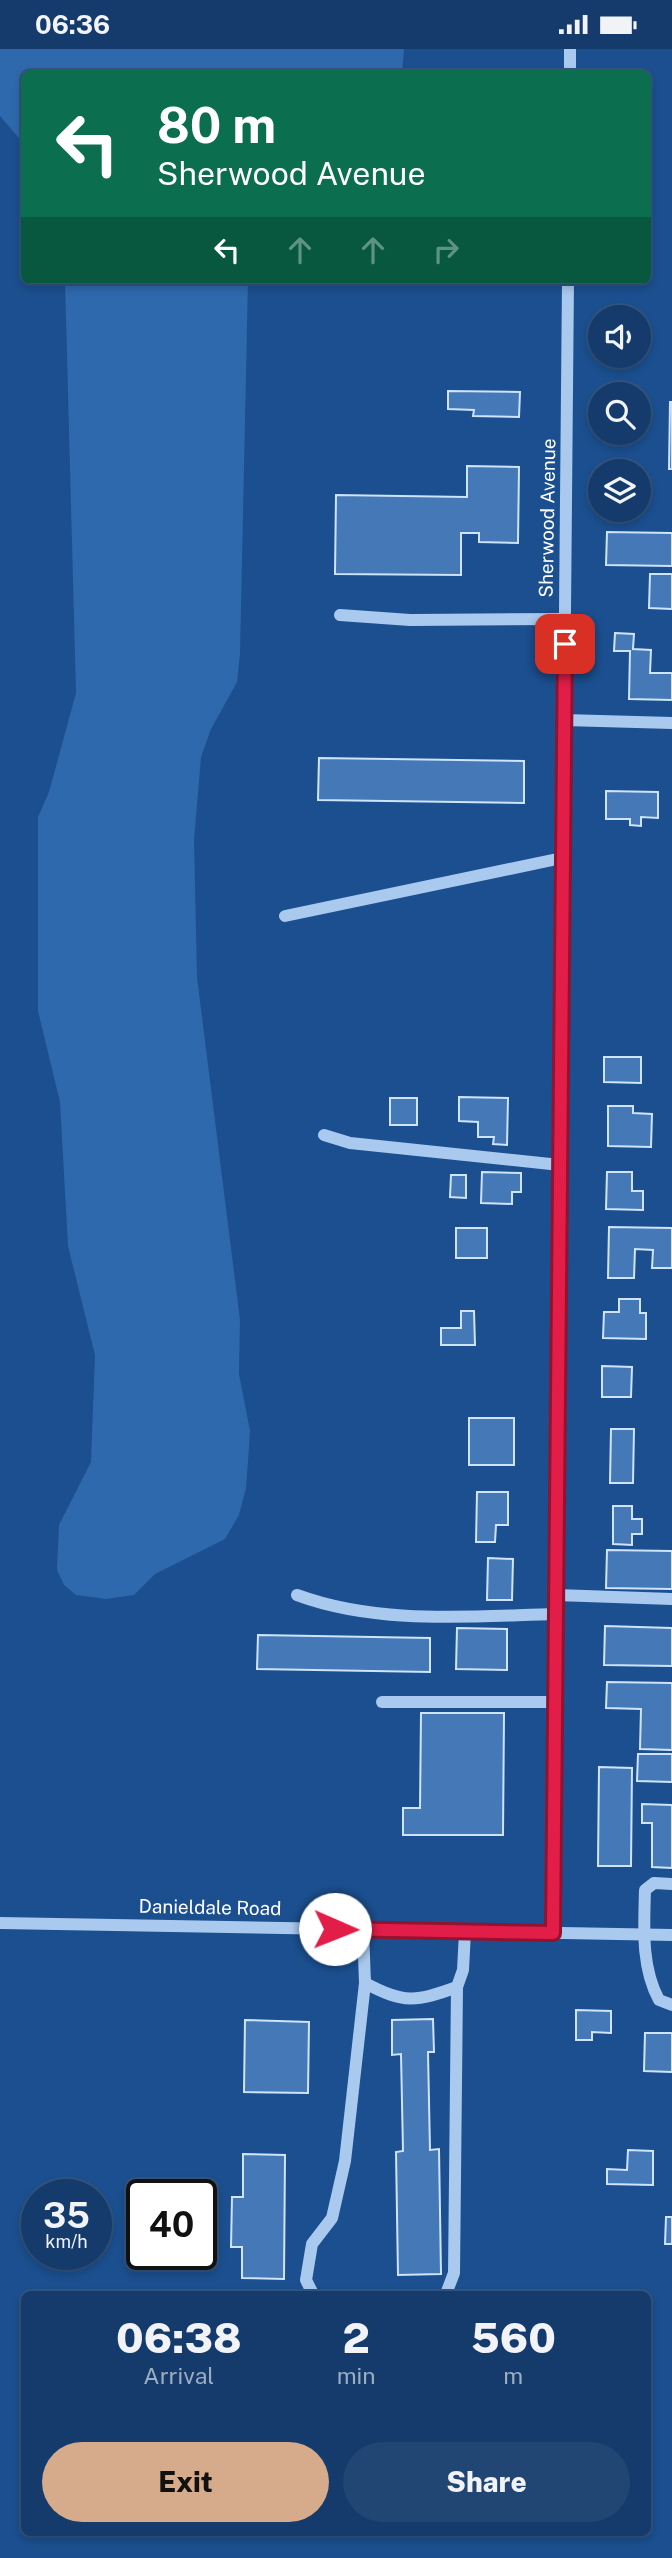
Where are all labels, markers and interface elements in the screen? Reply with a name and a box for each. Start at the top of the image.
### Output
text: 06:36 [35,9,110,40]
text: 80 m [157,96,276,154]
icon: left [42,98,133,189]
text: Sherwood Avenue [157,155,426,192]
icon: left [208,231,246,269]
icon: ahead [281,231,319,269]
icon: ahead [354,231,392,269]
icon: right [427,231,465,269]
map controls [588,305,651,522]
button: sound [588,305,651,368]
button: search [588,382,651,445]
street label: Sherwood Avenue [535,438,559,598]
button: layers [588,459,651,522]
pin [535,614,595,674]
icon: arrive [546,625,584,663]
position arrow [298,1892,372,1966]
street label: Danieldale Road [138,1895,282,1919]
speed limit sign: 40 [126,2179,217,2270]
text: 35 [43,2195,90,2236]
text: km/h [45,2231,88,2252]
text: 06:38 [116,2313,242,2362]
text: 2 [342,2313,370,2362]
text: 560 [471,2313,556,2362]
text: Arrival [143,2362,214,2389]
text: min [337,2362,376,2389]
text: m [503,2362,523,2389]
button: Exit [42,2442,329,2522]
button: Share [343,2442,630,2522]

